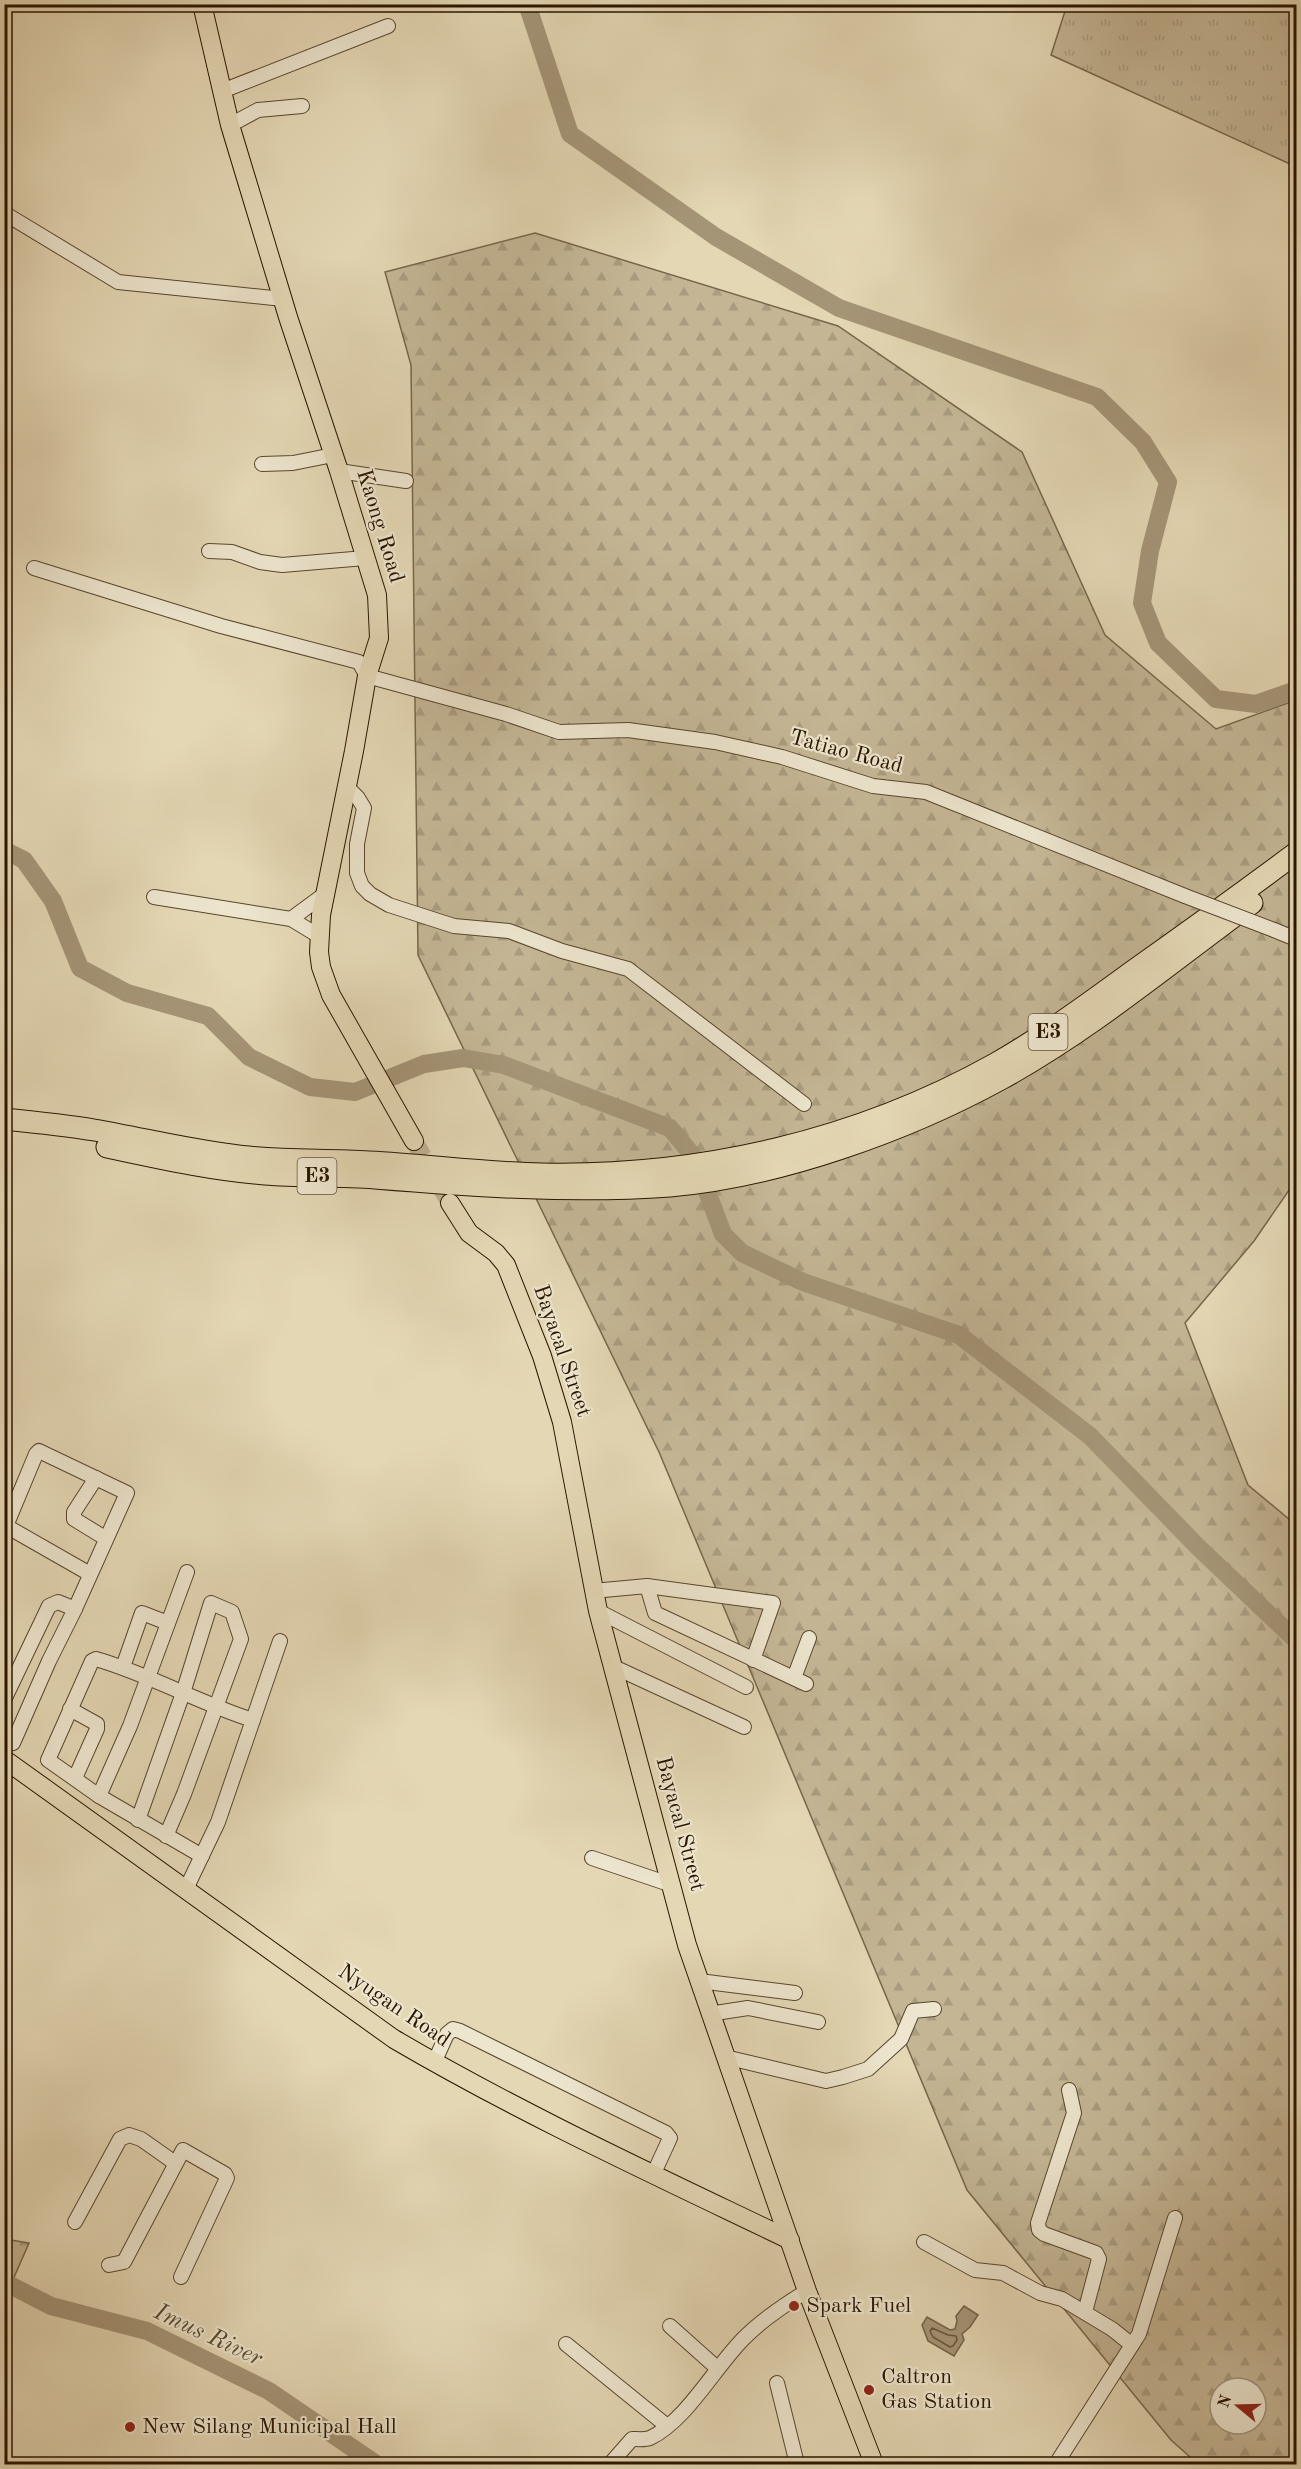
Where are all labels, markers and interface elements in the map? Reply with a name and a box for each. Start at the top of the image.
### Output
street label: Kaong Road [352,467,408,585]
street label: Tatiao Road [787,726,905,778]
road number: E3 [1028,1014,1068,1050]
road number: E3 [298,1158,336,1194]
street label: Bayacal Street [529,1282,595,1420]
street label: Bayacal Street [651,1754,709,1894]
street label: Nyugan Road [334,1960,454,2052]
place label: Spark Fuel [806,2295,911,2317]
marker: Spark Fuel [787,2299,801,2313]
water label: Imus River [149,2300,266,2372]
place label: Caltron Gas Station [881,2366,992,2413]
north arrow [1208,2376,1268,2436]
marker: Caltron Gas Station [862,2383,876,2397]
text: N [1216,2393,1236,2410]
place label: New Silang Municipal Hall [142,2416,397,2438]
marker: New Silang Municipal Hall [123,2420,137,2434]

